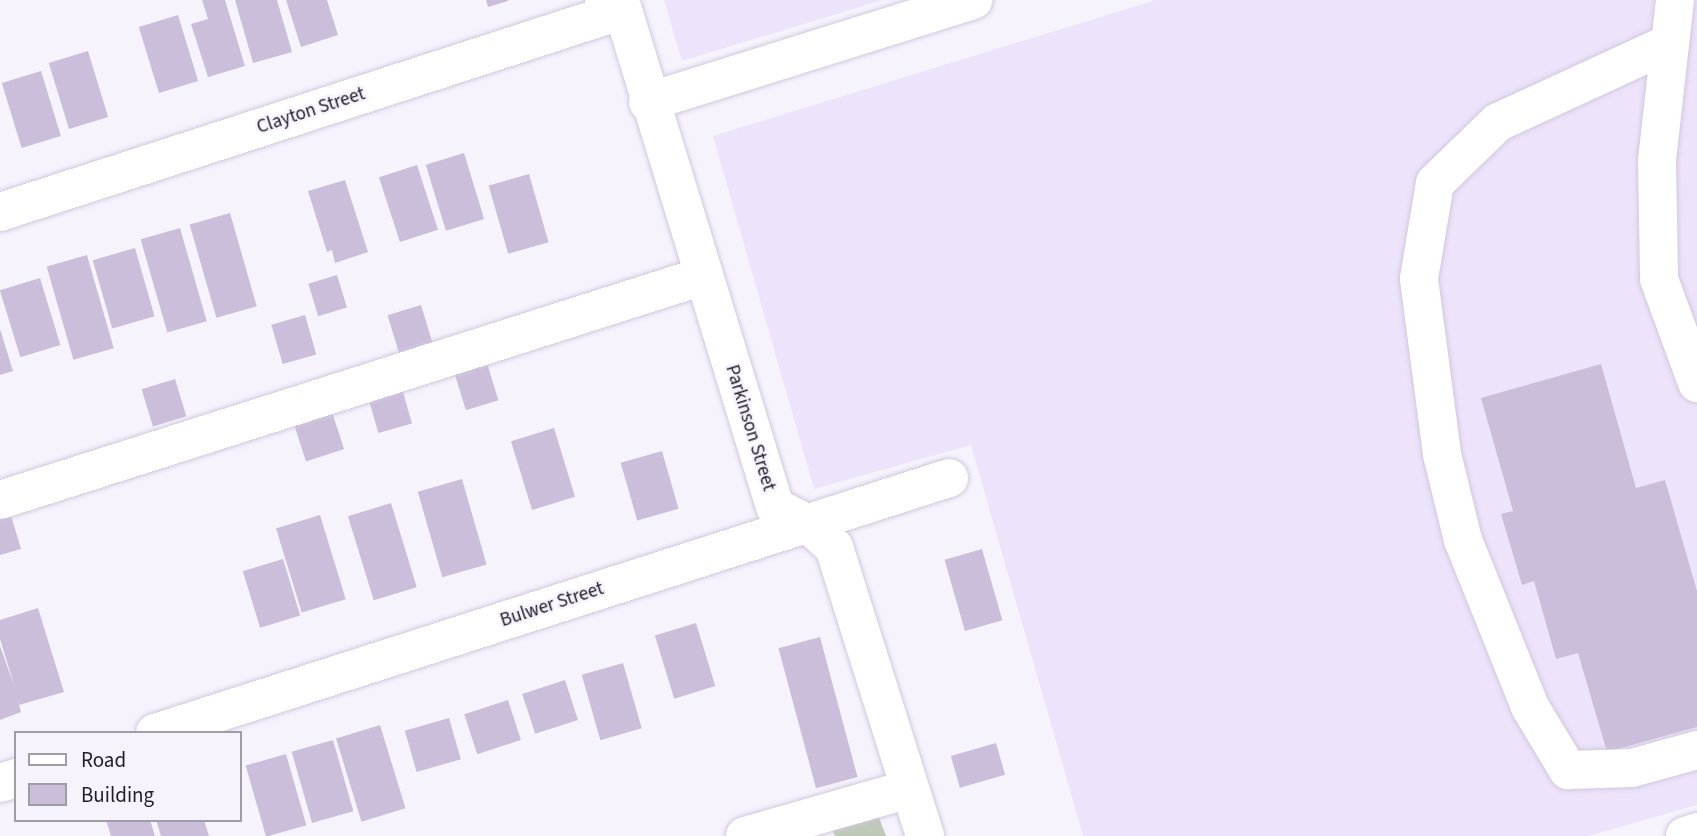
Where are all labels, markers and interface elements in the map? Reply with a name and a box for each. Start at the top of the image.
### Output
street label: Clayton Street [254,83,368,139]
street label: Parkinson Street [720,362,780,494]
street label: Bulwer Street [497,578,607,632]
legend [14,731,242,822]
text: Road [81,745,126,775]
text: Building [81,780,154,810]

